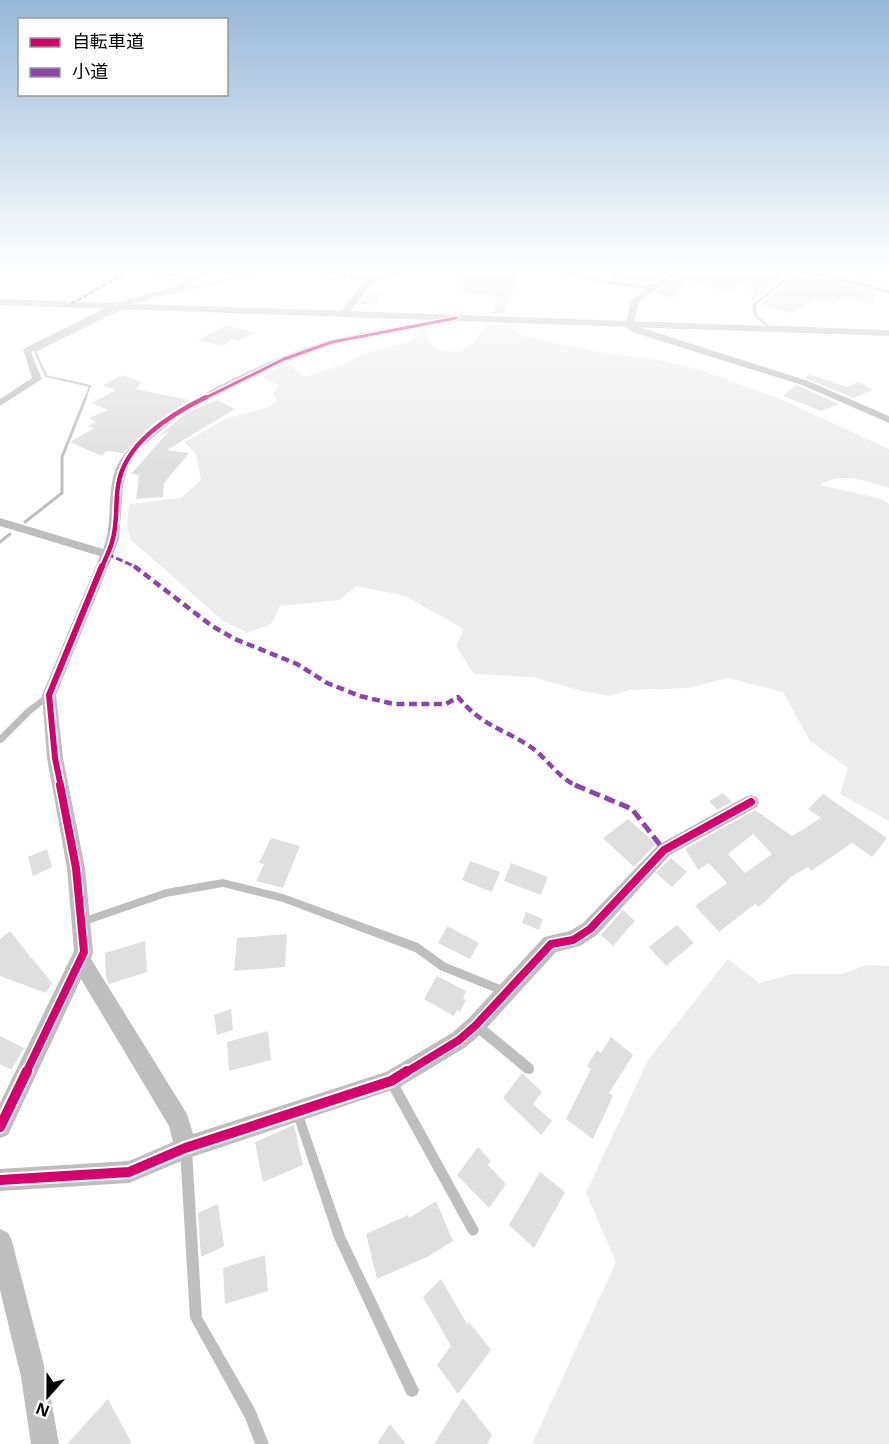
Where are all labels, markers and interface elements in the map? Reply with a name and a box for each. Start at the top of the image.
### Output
legend [18,18,228,96]
text: 自転車道 [72,29,144,53]
text: 小道 [72,59,108,83]
north arrow [18,1366,78,1426]
text: N [33,1397,53,1423]

